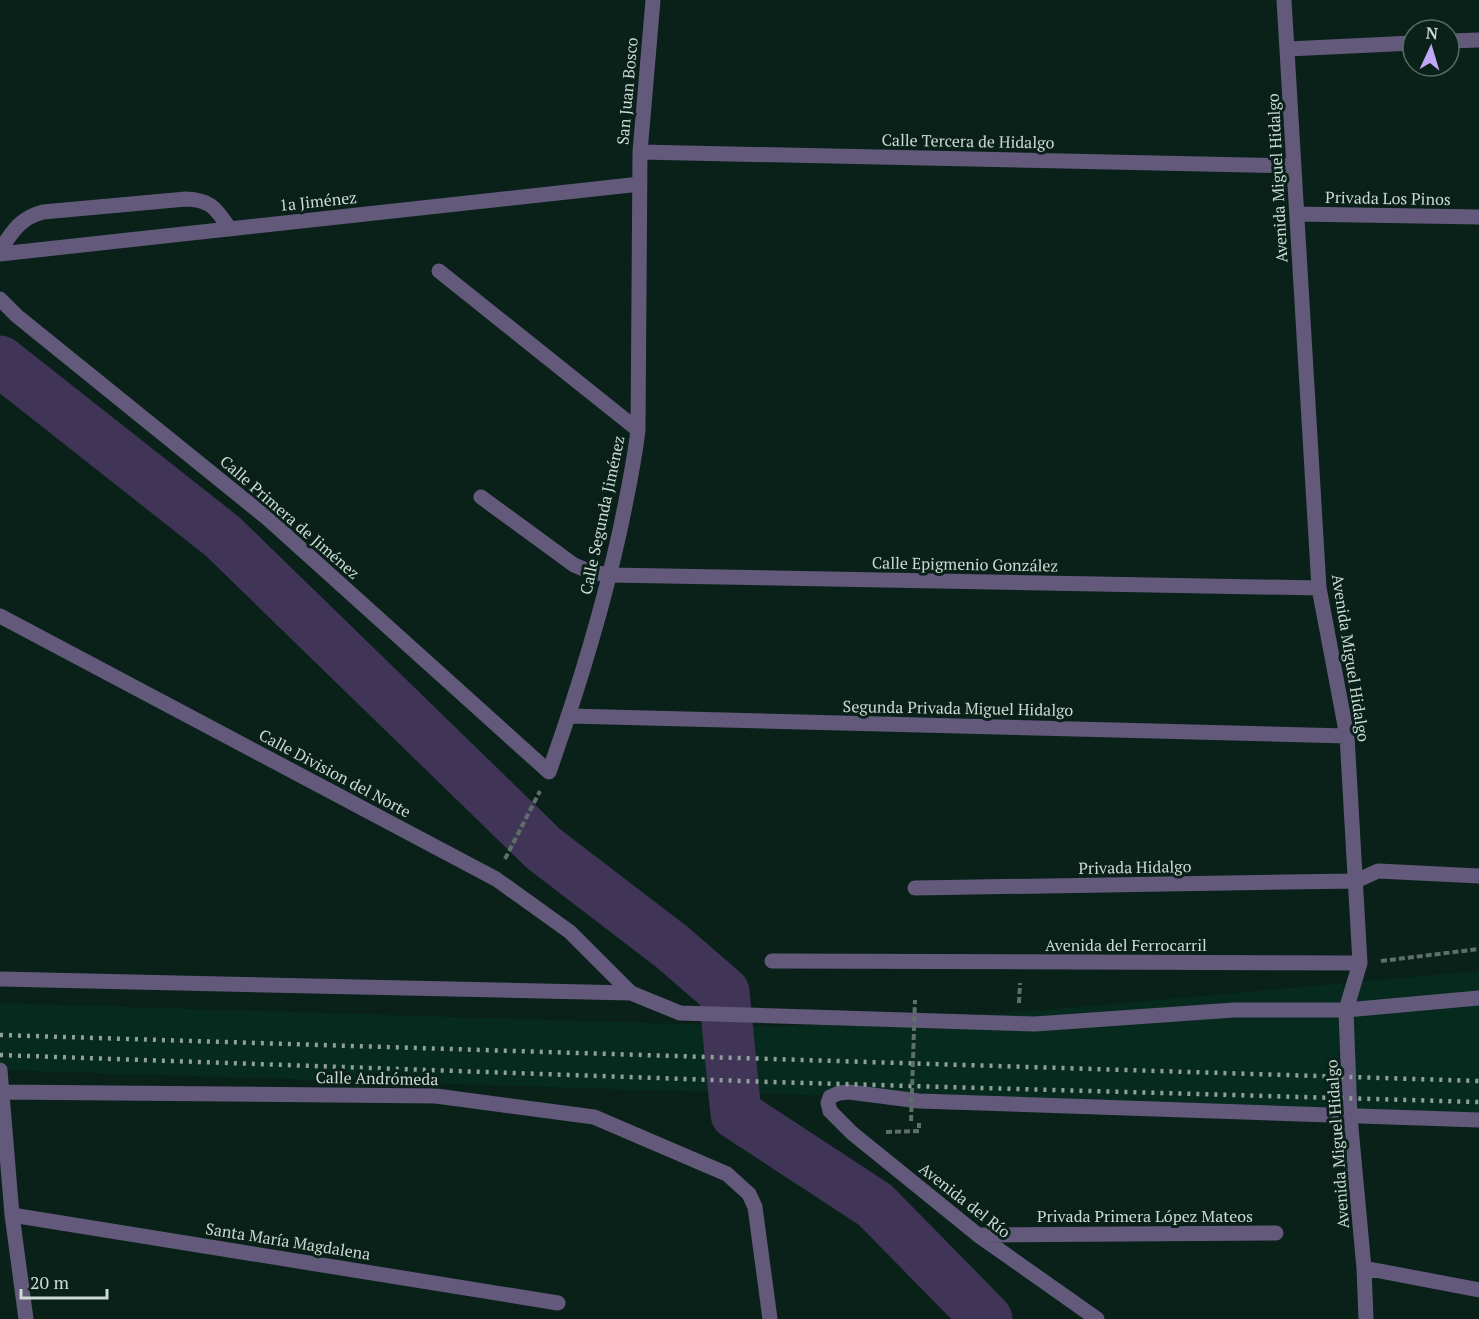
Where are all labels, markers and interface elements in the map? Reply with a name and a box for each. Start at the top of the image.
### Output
north arrow [1401,18,1461,78]
text: N [1425,22,1439,44]
street label: San Juan Bosco [611,36,643,146]
street label: Avenida Miguel Hidalgo [1262,93,1292,263]
street label: Calle Tercera de Hidalgo [881,128,1055,154]
street label: 1a Jiménez [278,186,358,216]
street label: Privada Los Pinos [1325,186,1451,210]
street label: Calle Segunda Jiménez [574,434,630,596]
street label: Calle Primera de Jiménez [215,450,365,584]
street label: Calle Epigmenio González [872,551,1058,577]
street label: Avenida Miguel Hidalgo [1327,573,1375,744]
street label: Segunda Privada Miguel Hidalgo [843,695,1074,721]
street label: Calle Division del Norte [255,724,415,822]
street label: Privada Hidalgo [1078,855,1192,879]
street label: Avenida del Ferrocarril [1045,934,1207,956]
street label: Avenida Miguel Hidalgo [1320,1059,1354,1229]
street label: Calle Andrómeda [315,1066,439,1090]
street label: Avenida del Río [915,1157,1015,1243]
street label: Privada Primera López Mateos [1037,1205,1253,1227]
street label: Santa María Magdalena [204,1217,372,1265]
scale bar [21,1262,106,1300]
text: 20 m [30,1270,70,1294]

